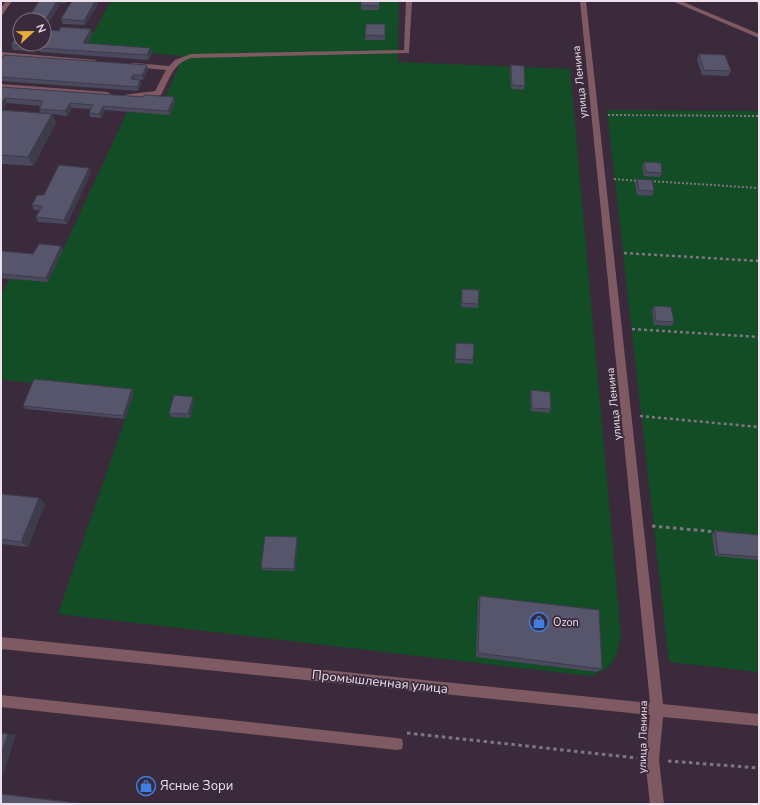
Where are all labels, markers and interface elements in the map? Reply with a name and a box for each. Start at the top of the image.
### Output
north arrow [12,12,52,52]
text: N [32,22,49,35]
street label: улица Ленина [569,45,591,119]
street label: улица Ленина [603,367,625,441]
shop icon: Ozon [528,611,550,633]
place label: Ozon [553,615,579,630]
street label: Промышленная улица [311,666,449,698]
street label: улица Ленина [635,700,651,774]
shop icon: Ясные Зори [135,775,157,797]
place label: Ясные Зори [160,777,233,795]

